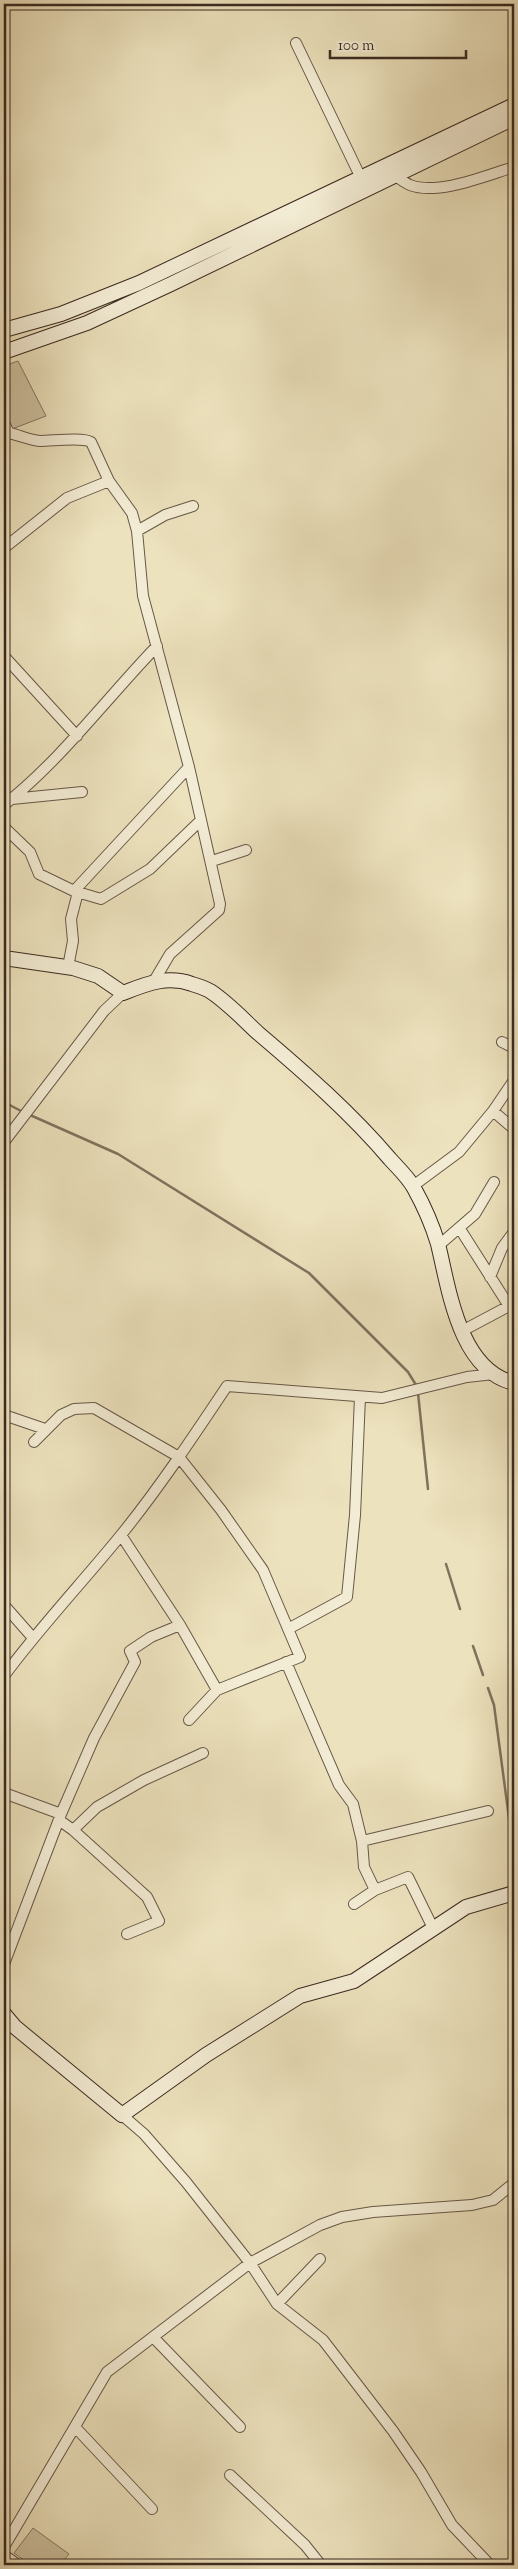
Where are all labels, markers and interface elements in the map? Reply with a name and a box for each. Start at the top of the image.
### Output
scale bar [330,28,467,60]
text: 100 m [338,36,375,57]

